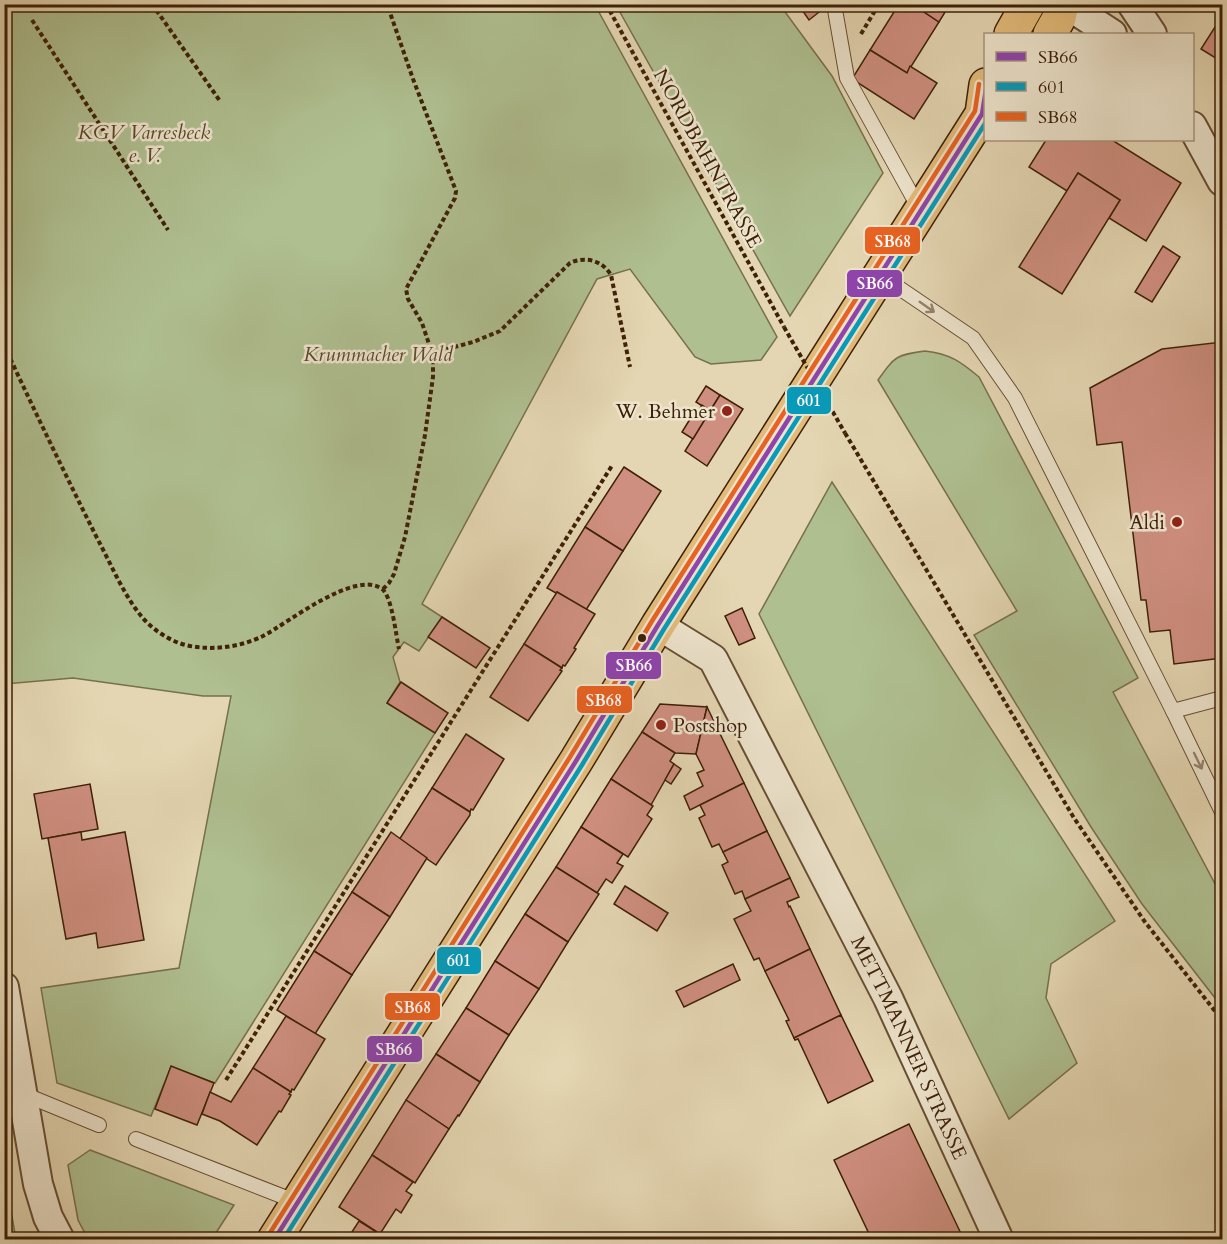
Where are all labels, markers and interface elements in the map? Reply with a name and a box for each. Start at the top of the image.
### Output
legend [984,33,1194,141]
text: SB66 [1038,45,1078,70]
street label: NORDBAHNTRASSE [647,64,768,253]
text: 601 [1038,75,1066,100]
text: SB68 [1038,105,1078,130]
park label: KGV Varresbeck e. V. [78,119,210,169]
line badge: SB68 [864,226,921,255]
text: SB68 [875,231,911,253]
line badge: SB66 [846,269,903,298]
text: SB66 [857,273,893,295]
one-way arrow [918,301,934,313]
park label: Krummacher Wald [303,341,454,368]
line badge: 601 [786,386,832,415]
text: 601 [797,390,821,412]
place label: W. Behmer [615,398,716,425]
marker: W. Behmer [720,404,734,418]
place label: Aldi [1129,509,1165,536]
marker: Aldi [1170,515,1184,529]
unlabelled marker [636,632,648,644]
line badge: SB66 [605,651,662,680]
text: SB66 [616,655,652,677]
line badge: SB68 [576,685,633,714]
text: SB68 [586,690,622,712]
place label: Postshop [673,712,748,739]
marker: Postshop [654,718,668,732]
one-way arrow [1192,752,1204,770]
street label: METTMANNER STRASSE [844,931,973,1164]
line badge: 601 [436,946,482,975]
text: 601 [447,950,471,972]
line badge: SB68 [384,992,441,1021]
text: SB68 [395,997,431,1019]
line badge: SB66 [366,1035,423,1063]
text: SB66 [376,1039,412,1061]

